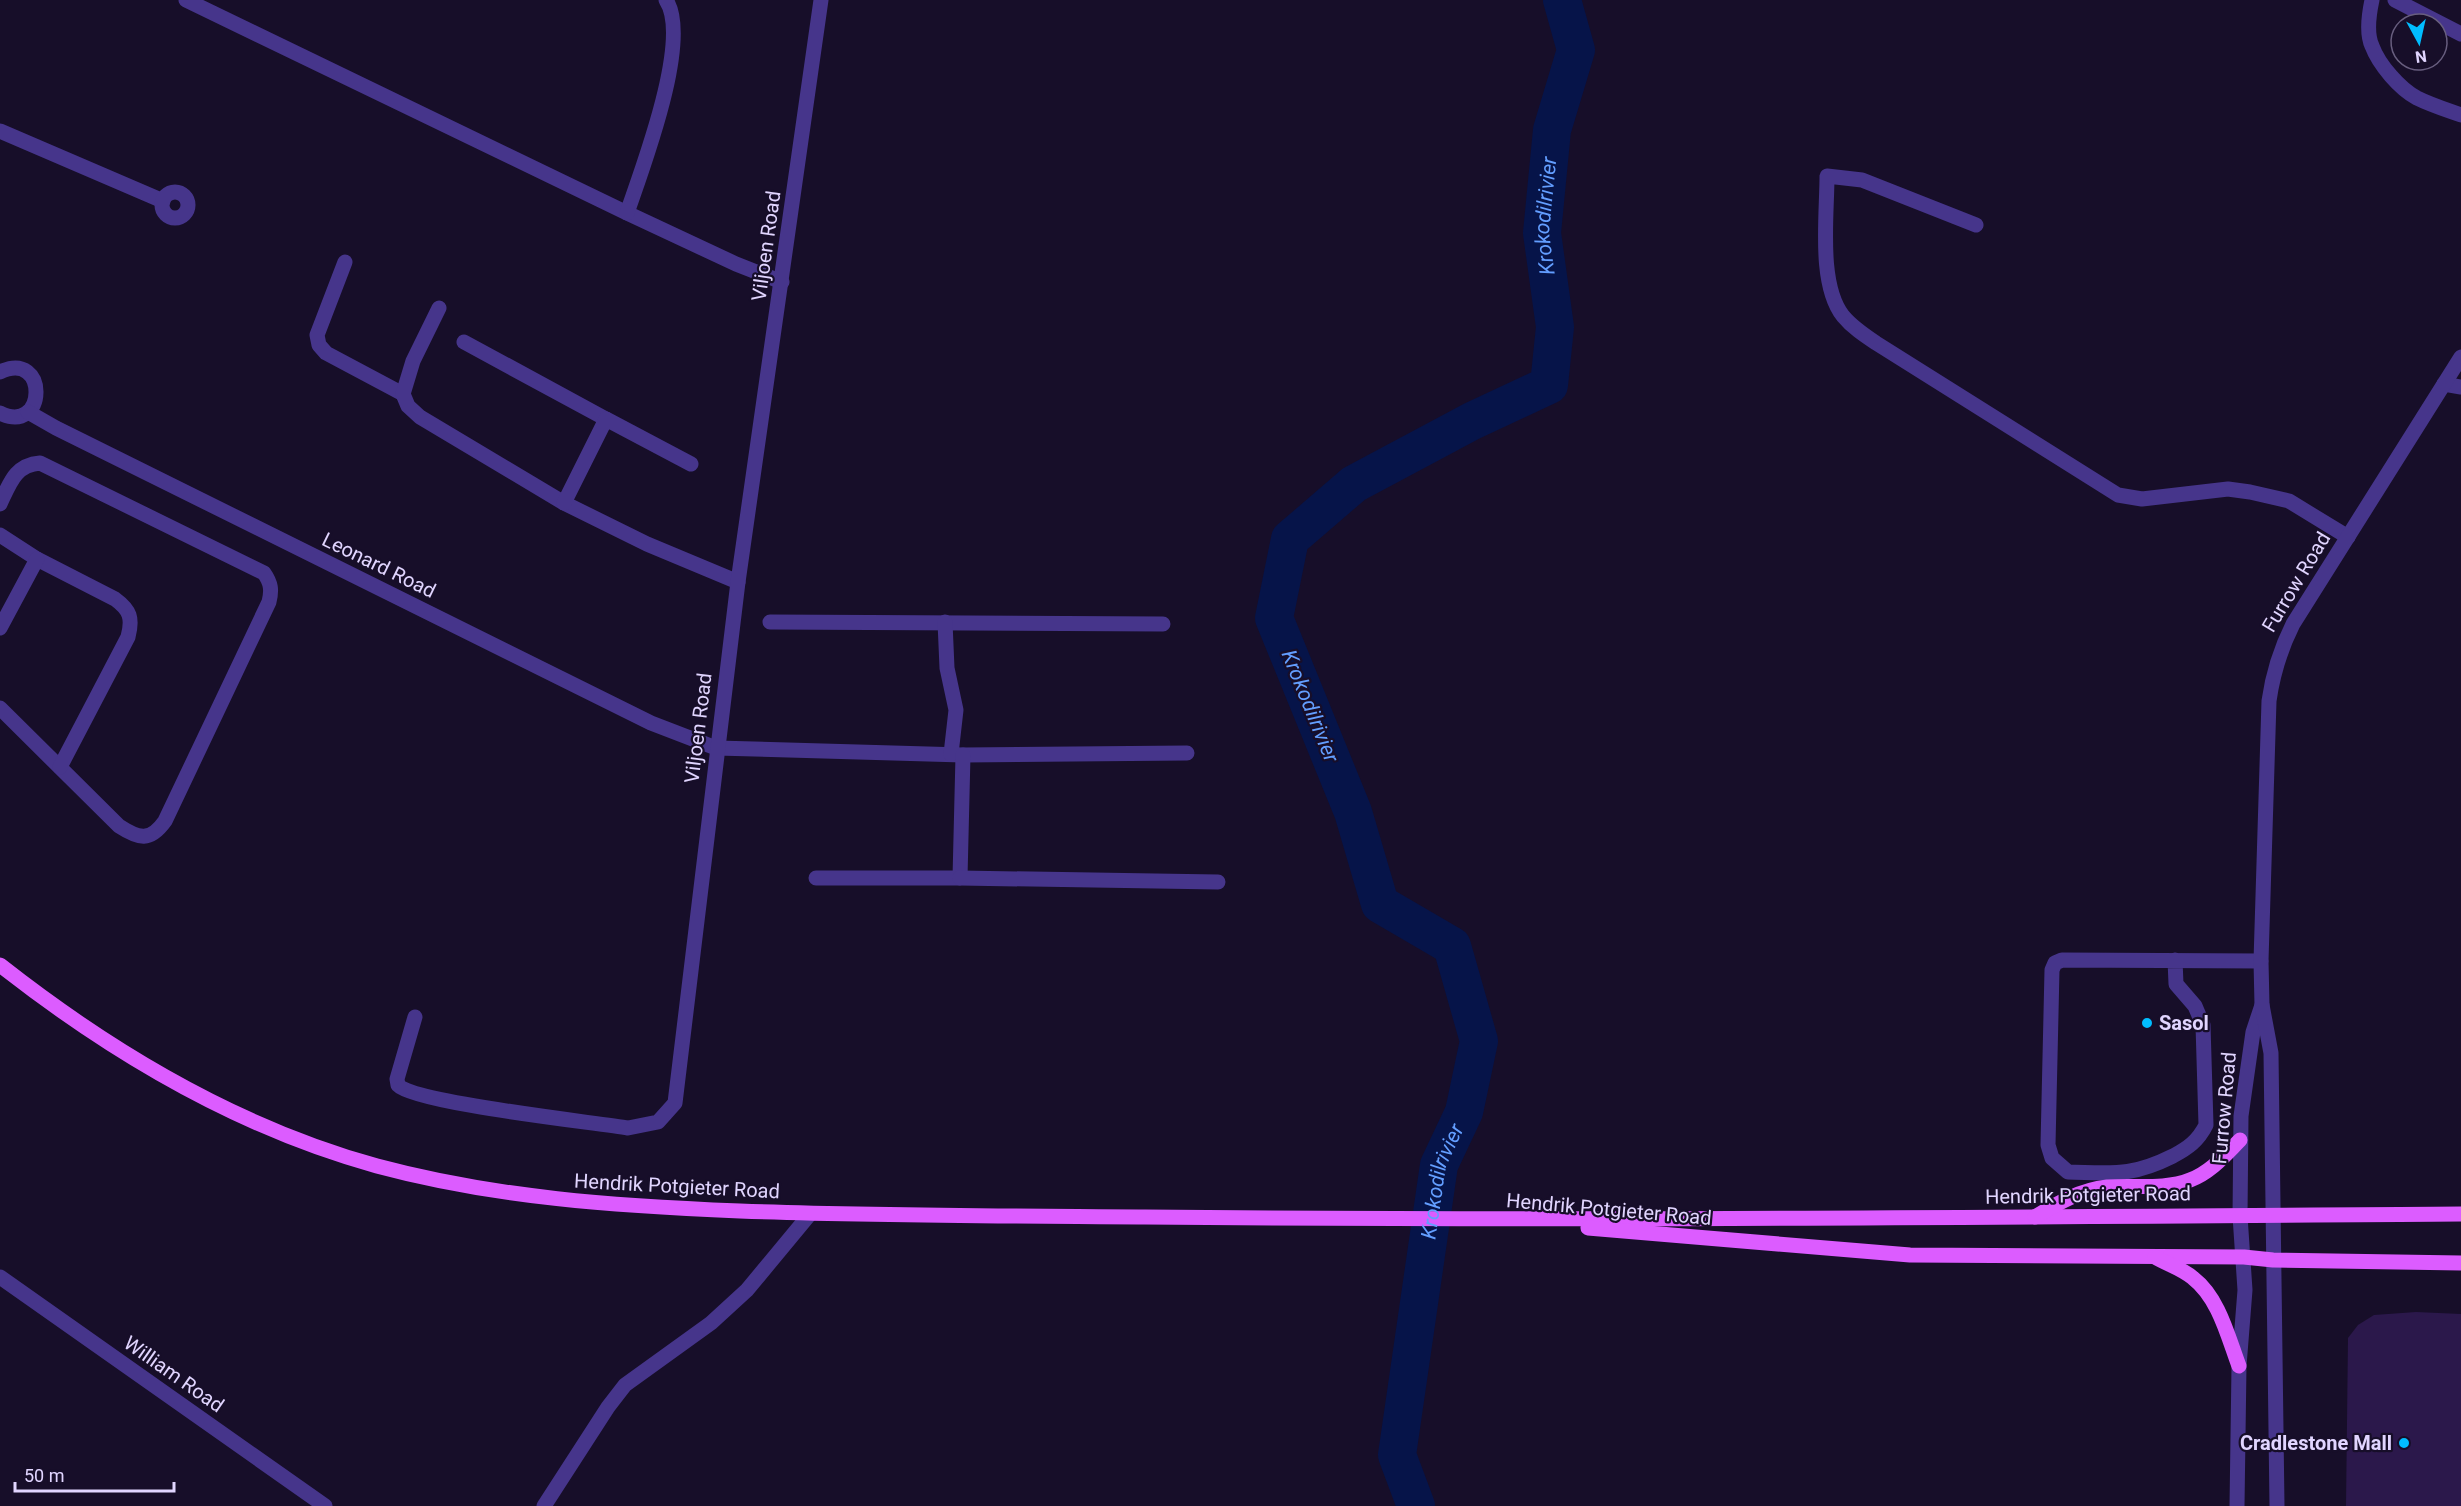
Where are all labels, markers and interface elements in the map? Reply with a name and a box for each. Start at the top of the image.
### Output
north arrow [2389,12,2449,72]
text: N [2414,46,2428,67]
water label: Krokodilrivier [1530,155,1561,277]
street label: Viljoen Road [746,189,786,303]
street label: Leonard Road [318,527,440,603]
street label: Furrow Road [2257,528,2335,636]
water label: Krokodilrivier [1277,646,1344,767]
street label: Viljoen Road [679,671,717,785]
place label: Sasol [2159,1011,2209,1035]
marker: Sasol [2140,1016,2154,1030]
street label: Furrow Road [2207,1051,2241,1165]
water label: Krokodilrivier [1416,1119,1469,1241]
street label: Hendrik Potgieter Road [574,1169,780,1203]
street label: Hendrik Potgieter Road [1985,1181,2191,1209]
street label: Hendrik Potgieter Road [1505,1188,1713,1230]
street label: William Road [119,1331,229,1417]
place label: Cradlestone Mall [2240,1431,2392,1455]
marker: Cradlestone Mall [2397,1436,2411,1450]
scale bar [15,1455,174,1493]
text: 50 m [24,1465,64,1486]

